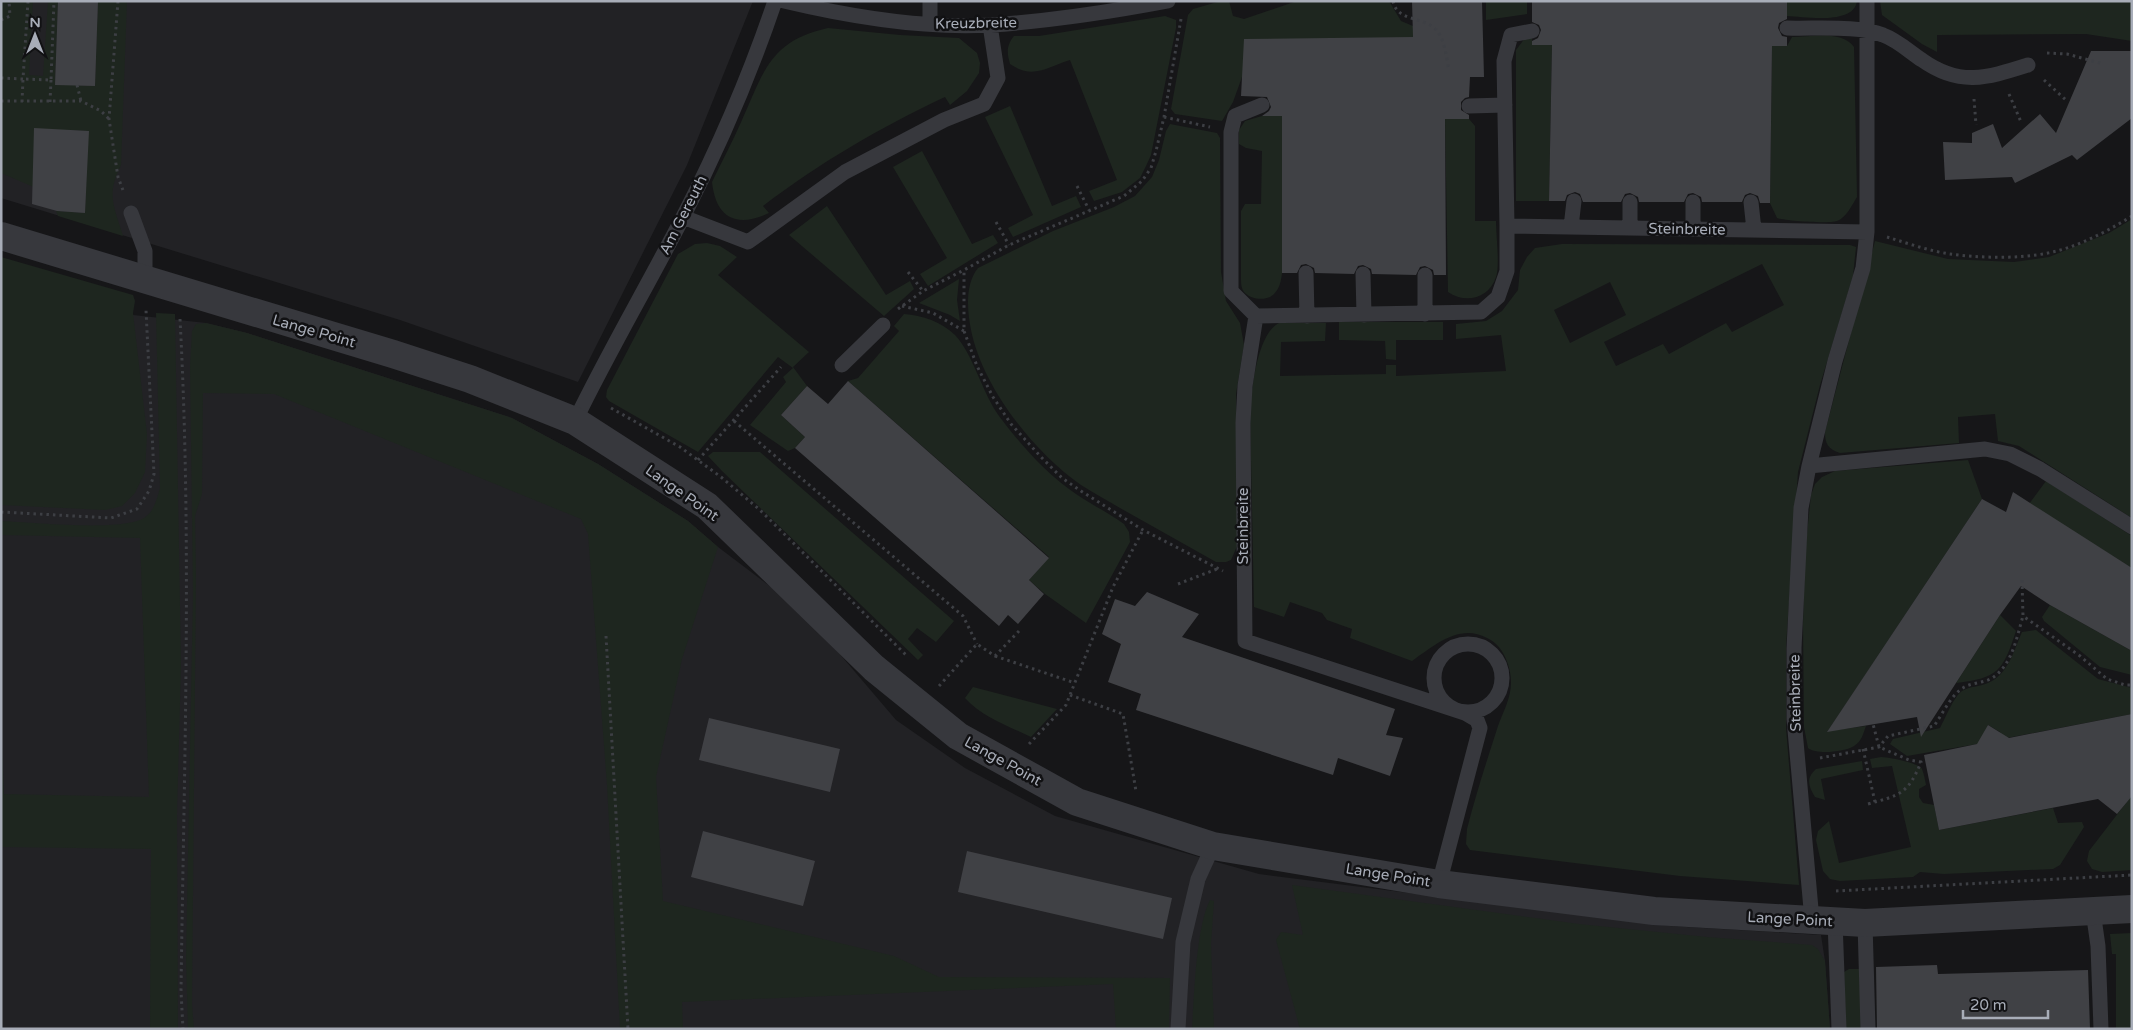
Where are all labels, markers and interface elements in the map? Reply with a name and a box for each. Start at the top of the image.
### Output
north arrow [10,10,60,60]
street label: Kreuzbreite [935,13,1017,33]
text: N [29,14,41,31]
street label: Am Gereuth [655,172,711,258]
street label: Steinbreite [1648,219,1726,239]
street label: Lange Point [270,311,358,352]
street label: Lange Point [642,461,722,525]
street label: Steinbreite [1234,487,1252,565]
street label: Steinbreite [1785,654,1805,732]
street label: Lange Point [961,732,1045,790]
street label: Lange Point [1344,859,1432,891]
street label: Lange Point [1747,908,1833,930]
scale bar [1963,988,2048,1020]
text: 20 m [1970,996,2007,1014]

